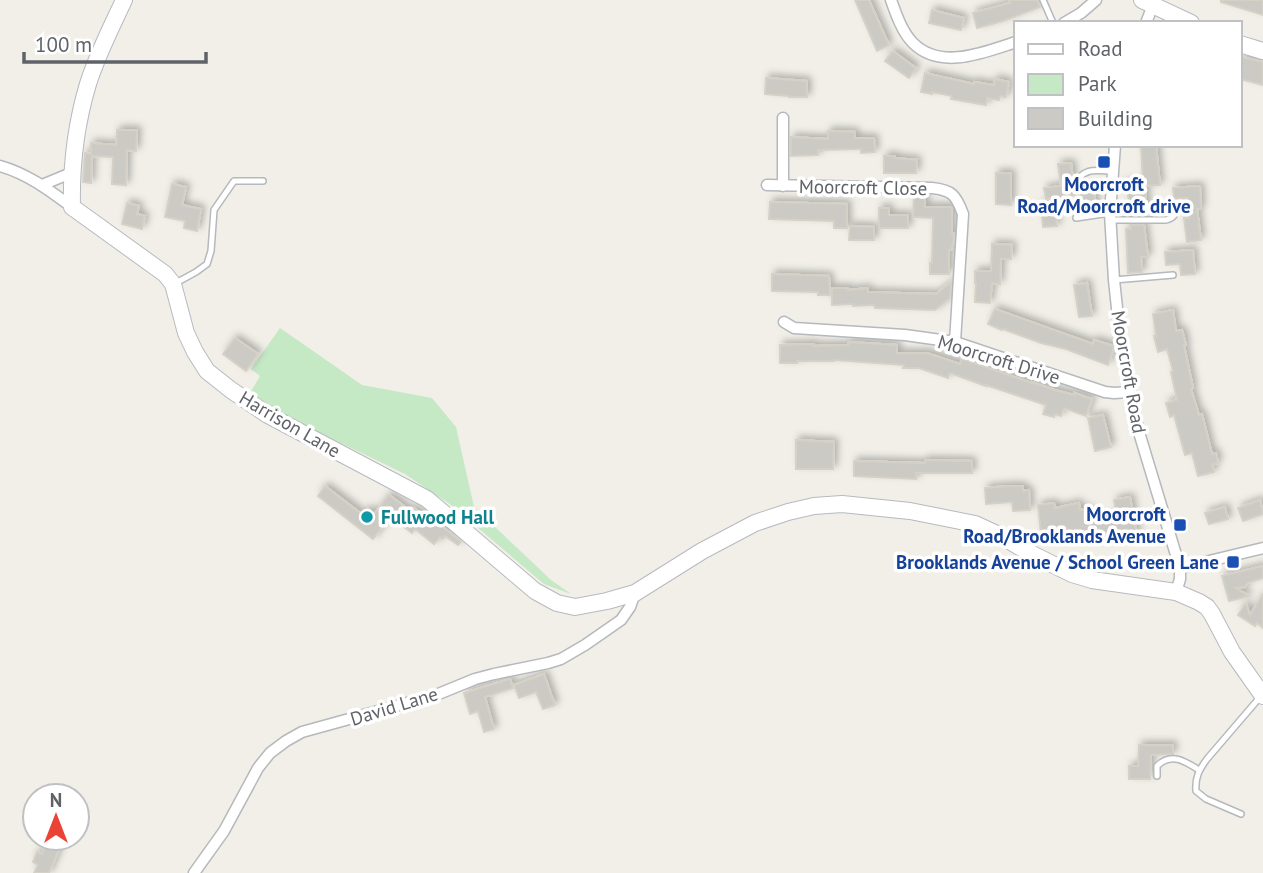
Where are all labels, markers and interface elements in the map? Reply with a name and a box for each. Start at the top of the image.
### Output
scale bar [24,21,206,65]
legend [1014,21,1242,147]
text: 100 m [35,31,92,58]
text: Road [1078,35,1122,62]
text: Park [1078,70,1117,97]
text: Building [1078,105,1153,132]
marker: Moorcroft Road/Moorcroft drive [1096,154,1112,170]
place label: Moorcroft Road/Moorcroft drive [1017,172,1191,218]
street label: Moorcroft Close [799,174,927,200]
street label: Moorcroft Road [1106,309,1152,435]
street label: Moorcroft Drive [935,329,1063,389]
street label: Harrison Lane [235,385,345,463]
place label: Moorcroft Road/Brooklands Avenue [963,502,1166,548]
place label: Fullwood Hall [381,505,494,529]
marker: Fullwood Hall [359,509,375,525]
marker: Moorcroft Road/Brooklands Avenue [1172,517,1188,533]
place label: Brooklands Avenue / School Green Lane [896,550,1219,574]
marker: Brooklands Avenue / School Green Lane [1225,554,1241,570]
street label: David Lane [347,681,441,731]
north arrow [21,782,91,852]
text: N [50,788,62,812]

